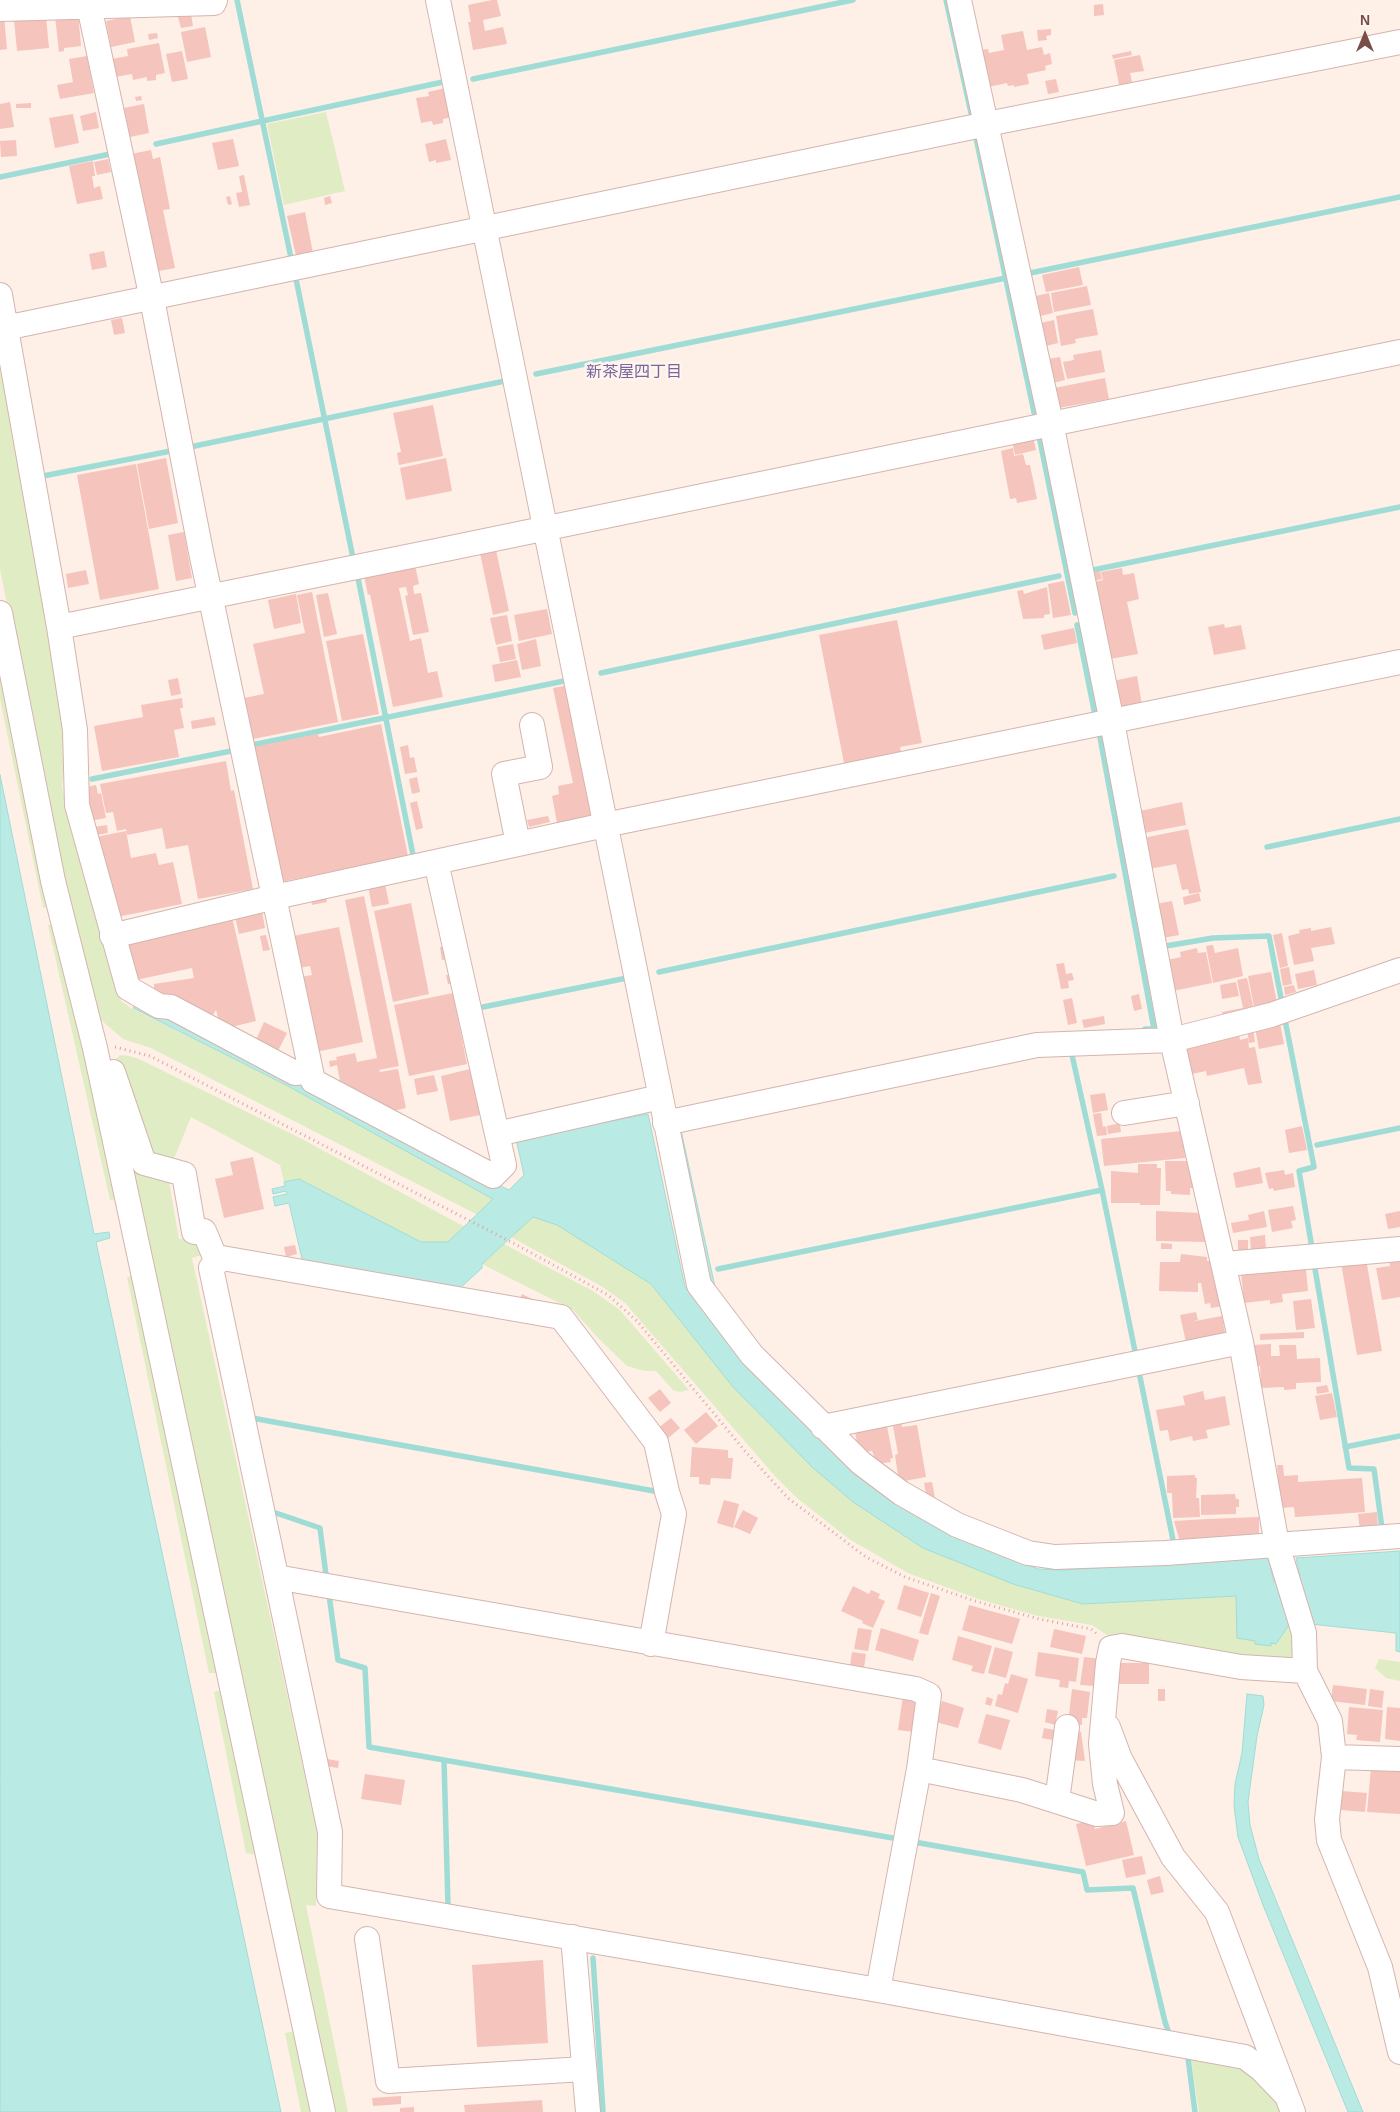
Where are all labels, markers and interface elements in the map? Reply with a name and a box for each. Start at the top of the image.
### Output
north arrow [1340,10,1390,60]
text: N [1360,12,1370,28]
district label: 新茶屋四丁目 [586,363,682,383]

